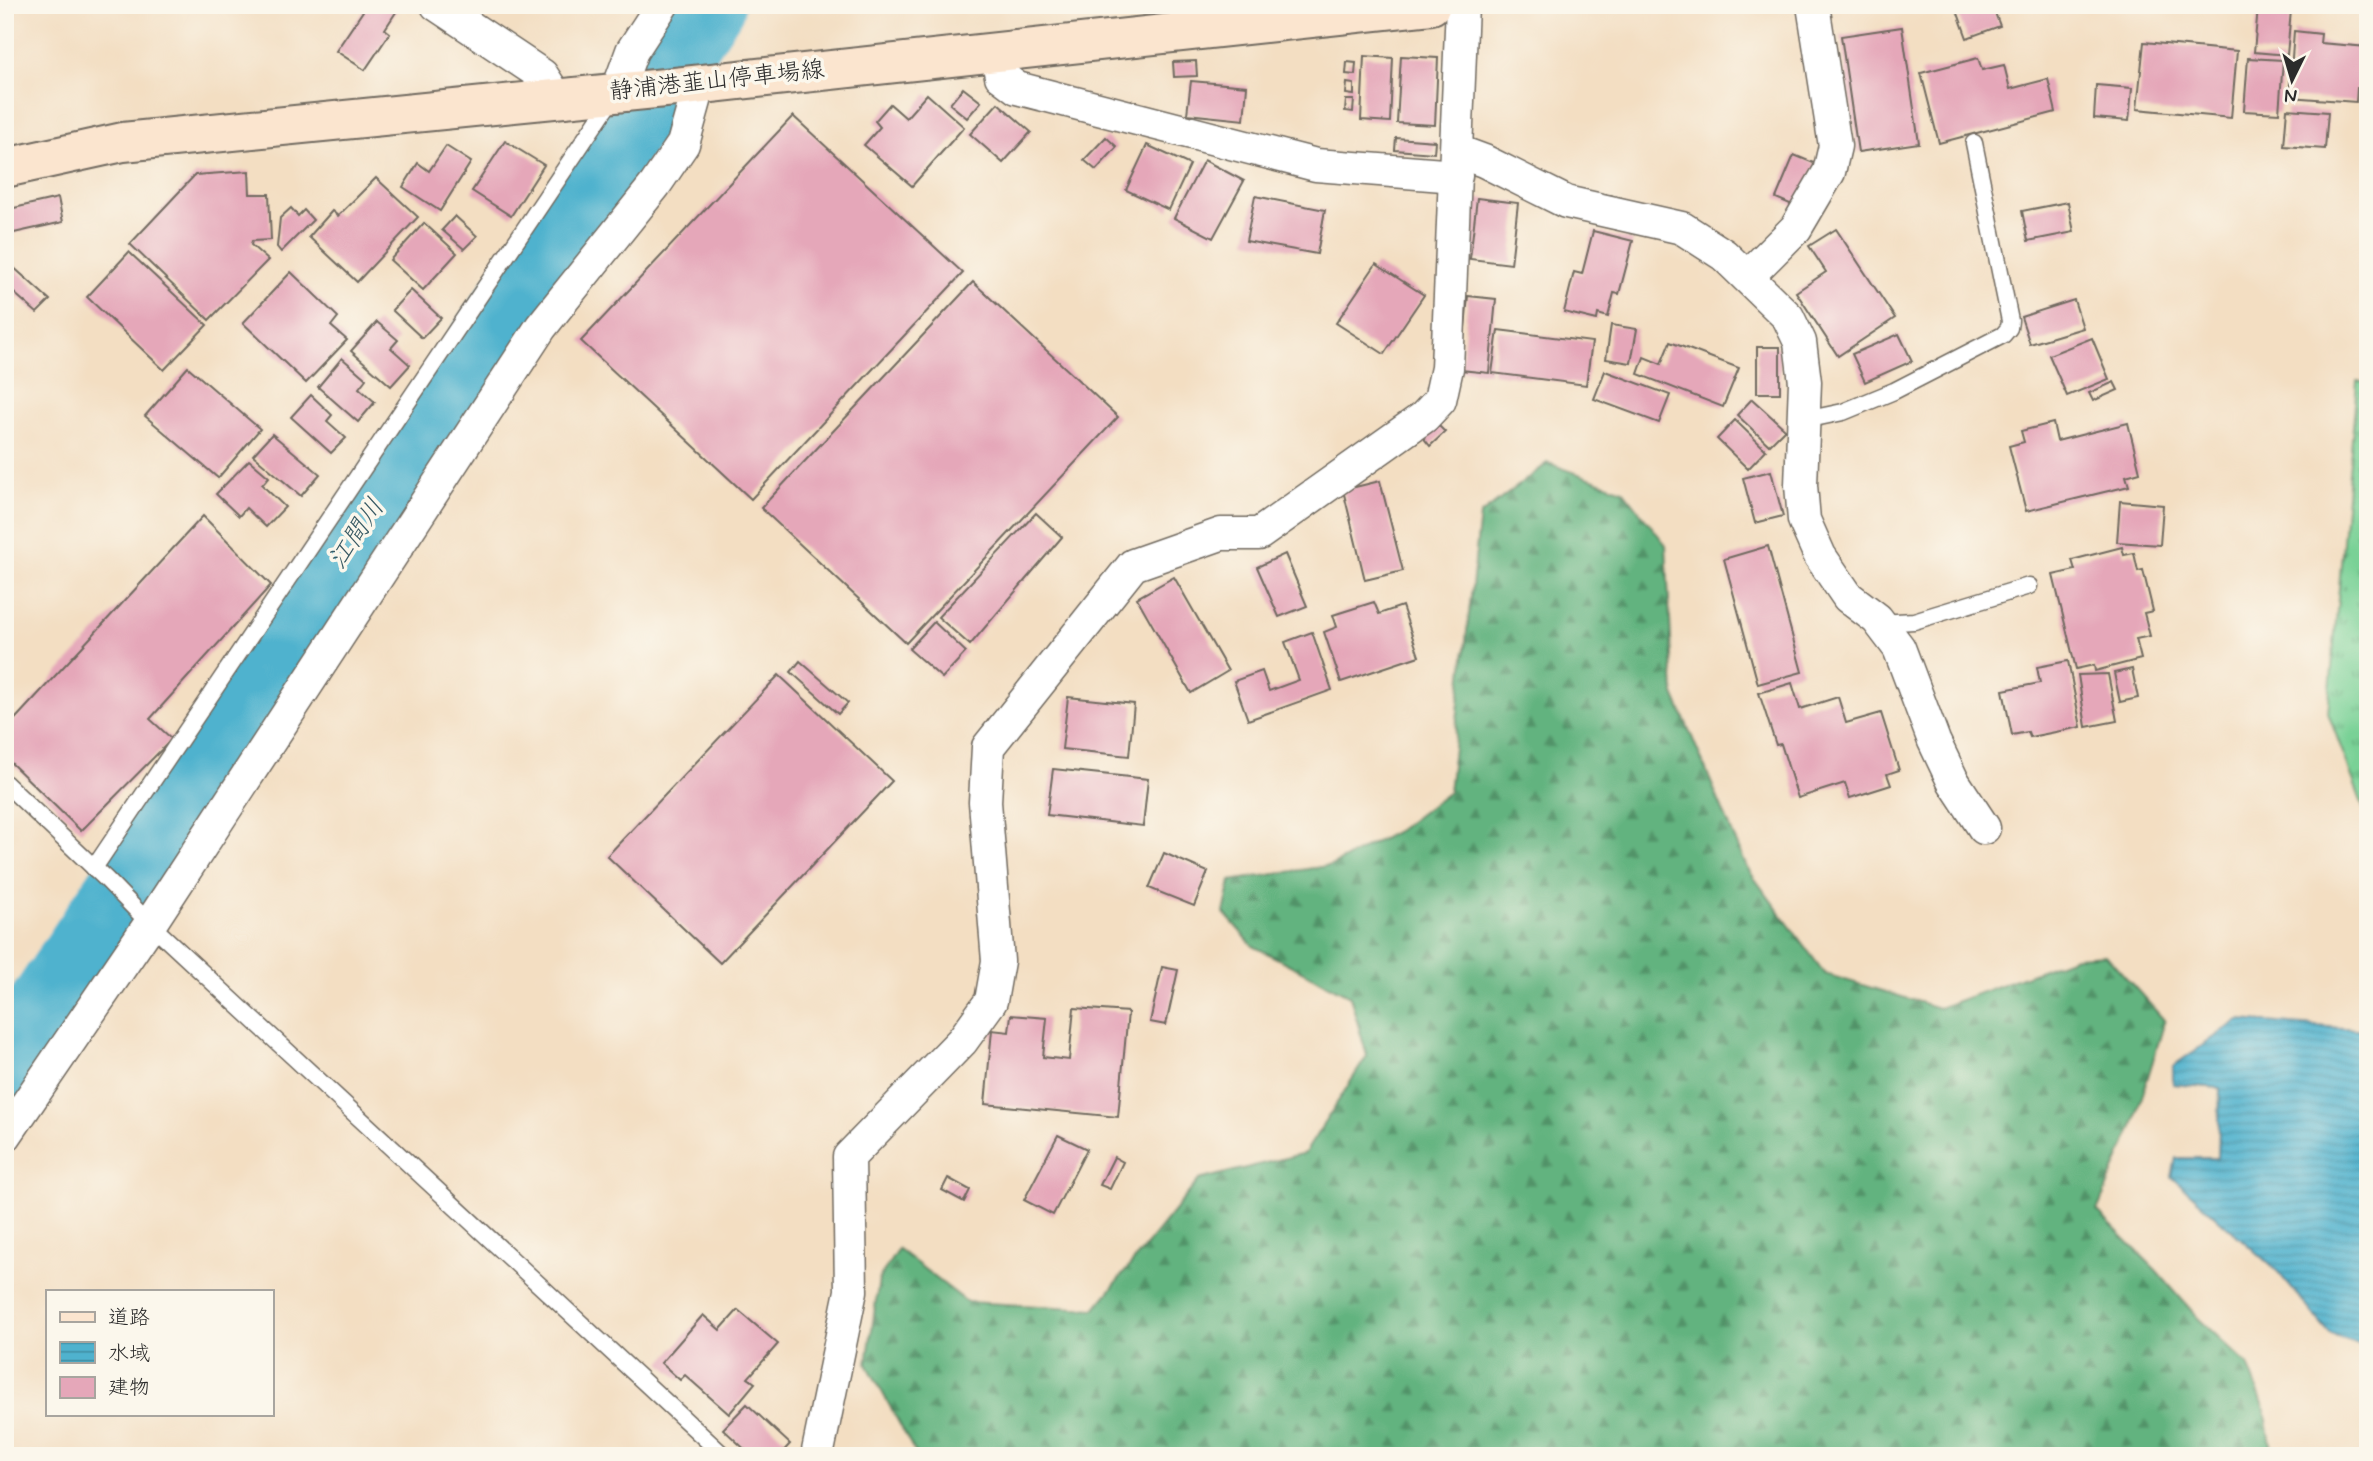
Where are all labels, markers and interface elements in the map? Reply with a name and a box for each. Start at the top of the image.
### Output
north arrow [2258,46,2328,116]
street label: 静浦港韮山停車場線 [608,54,826,108]
text: N [2283,82,2298,108]
water label: 江間川 [321,492,393,576]
legend [46,1290,273,1416]
text: 道路 [108,1304,150,1332]
text: 水域 [108,1340,150,1368]
text: 建物 [108,1374,150,1402]

